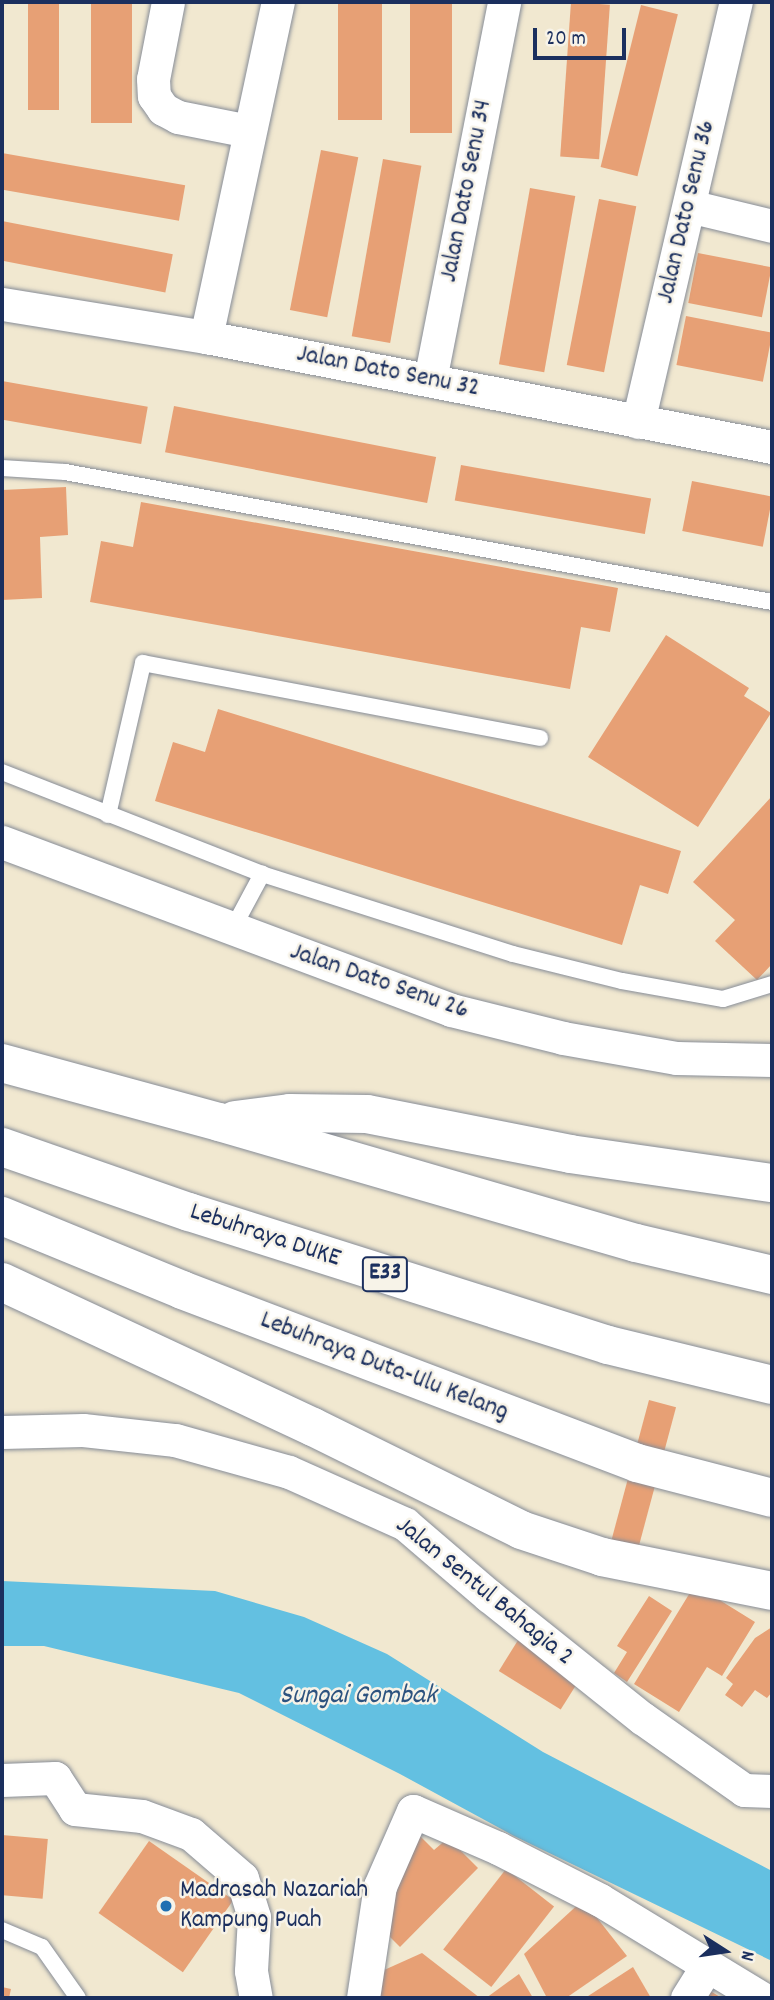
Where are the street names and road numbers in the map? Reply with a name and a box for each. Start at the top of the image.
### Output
street label: Jalan Dato Senu 34 [434,97,500,285]
street label: Jalan Dato Senu 36 [651,117,723,307]
street label: Jalan Dato Senu 32 [294,339,482,405]
street label: Jalan Dato Senu 26 [286,937,472,1027]
street label: Lebuhraya DUKE [186,1197,344,1275]
road number: E33 [360,1254,410,1294]
street label: Lebuhraya Duta-Ulu Kelang [255,1305,513,1429]
street label: Jalan Sentul Bahagia 2 [389,1511,579,1673]

